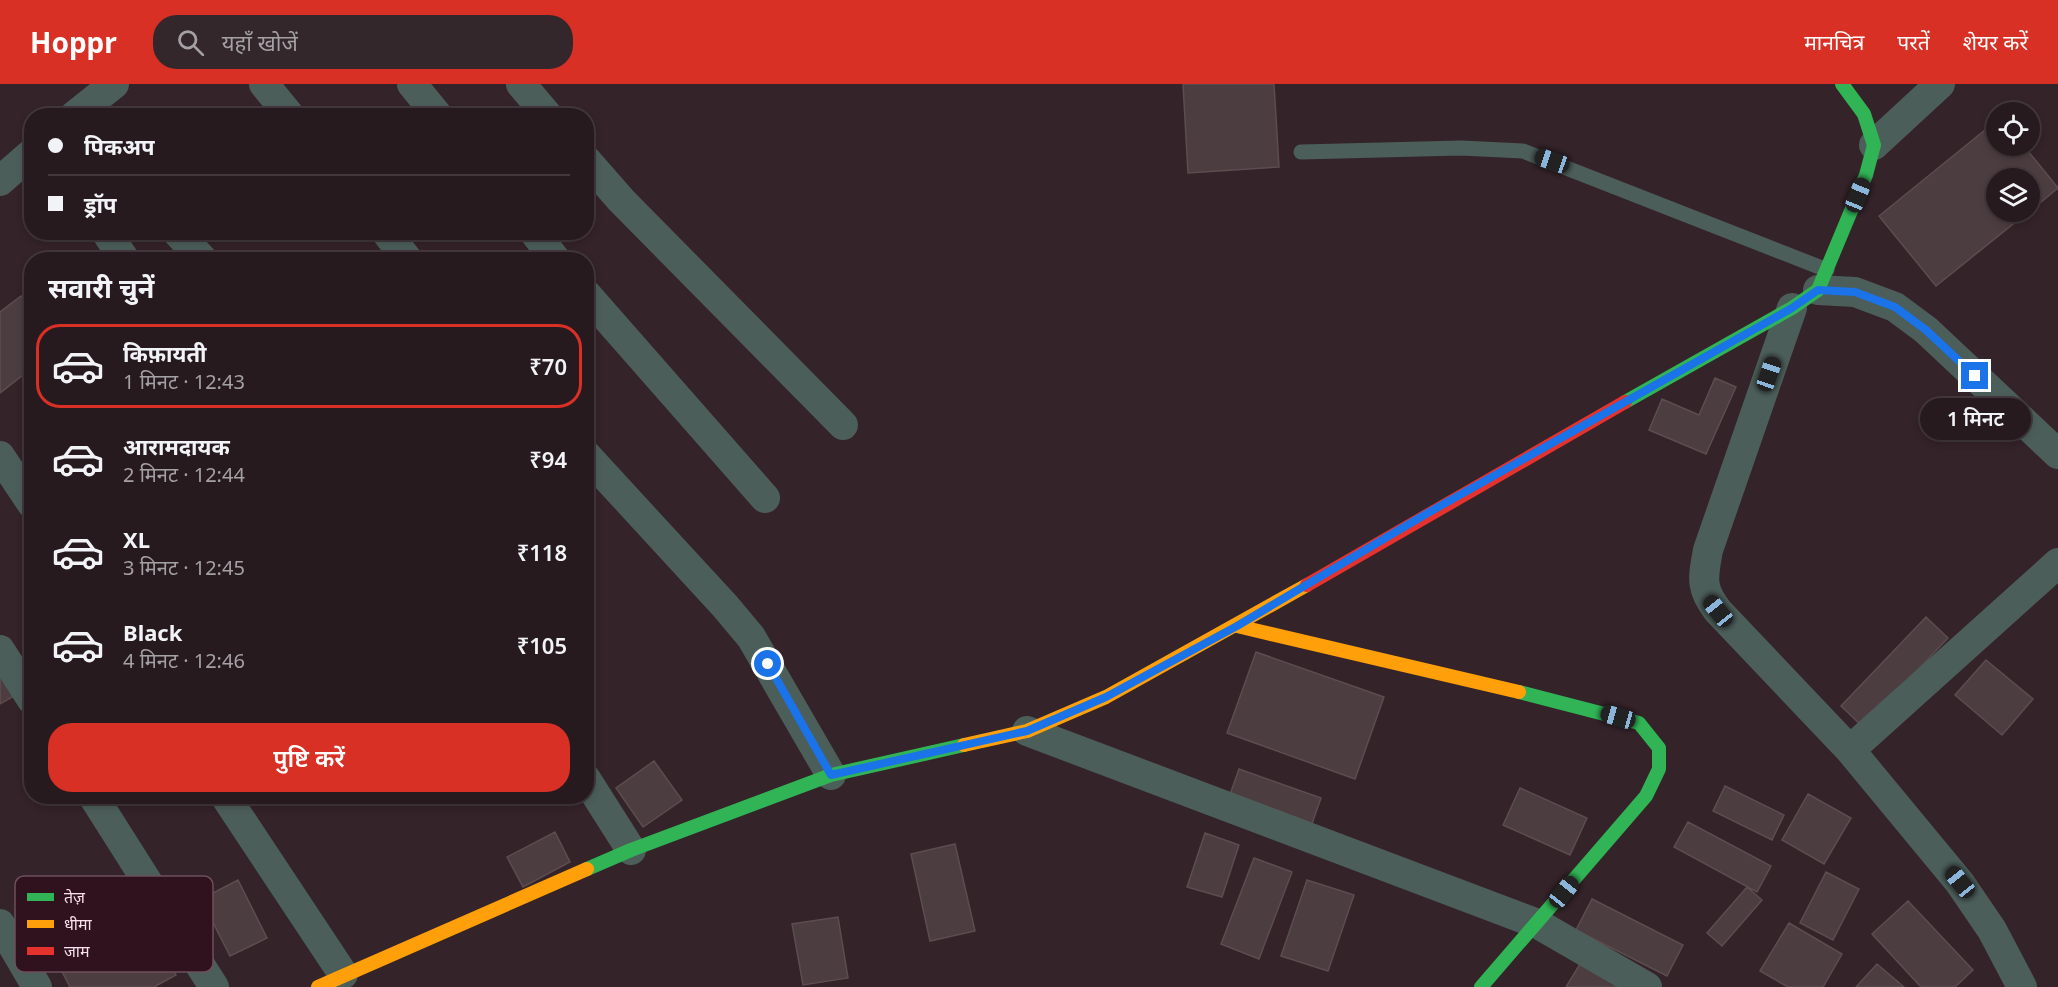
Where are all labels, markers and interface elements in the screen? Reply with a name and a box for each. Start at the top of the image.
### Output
search box [153,15,573,69]
text: Hoppr [30,23,117,61]
icon: search [174,26,207,59]
text: यहाँ खोजें [222,27,298,57]
text: मानचित्र [1804,28,1864,56]
text: परतें [1897,28,1930,56]
text: शेयर करें [1963,28,2028,56]
map controls [1986,102,2040,222]
button: locate [1986,102,2040,156]
text: पिकअप [84,131,155,161]
car [1532,147,1572,175]
button: layers [1986,168,2040,222]
car [1843,175,1873,215]
text: ड्रॉप [84,189,117,219]
text: सवारी चुनें [48,269,154,306]
text: किफ़ायती [123,338,207,368]
icon: car [51,339,105,393]
text: ₹70 [529,351,567,381]
car [1755,354,1783,394]
route end [1961,362,1988,389]
text: 1 मिनट · 12:43 [123,368,245,395]
callout: 1 मिनट [1920,397,2030,439]
text: 1 मिनट [1947,405,2004,432]
text: आरामदायक [123,431,230,461]
icon: car [51,432,105,486]
text: ₹94 [529,444,567,474]
text: 2 मिनट · 12:44 [123,461,245,488]
text: XL [123,524,150,554]
icon: car [51,525,105,579]
text: ₹118 [517,537,567,567]
text: 3 मिनट · 12:45 [123,554,245,581]
car [1700,591,1736,631]
text: Black [123,617,182,647]
icon: car [51,618,105,672]
text: ₹105 [517,630,567,660]
text: 4 मिनट · 12:46 [123,647,245,674]
route start [754,650,781,677]
car [1598,703,1638,731]
button: पुष्टि करें [48,723,570,792]
car [1942,862,1978,902]
car [1546,872,1582,912]
legend [15,876,213,972]
text: तेज़ [64,886,86,908]
text: धीमा [64,913,93,935]
text: जाम [64,940,90,962]

